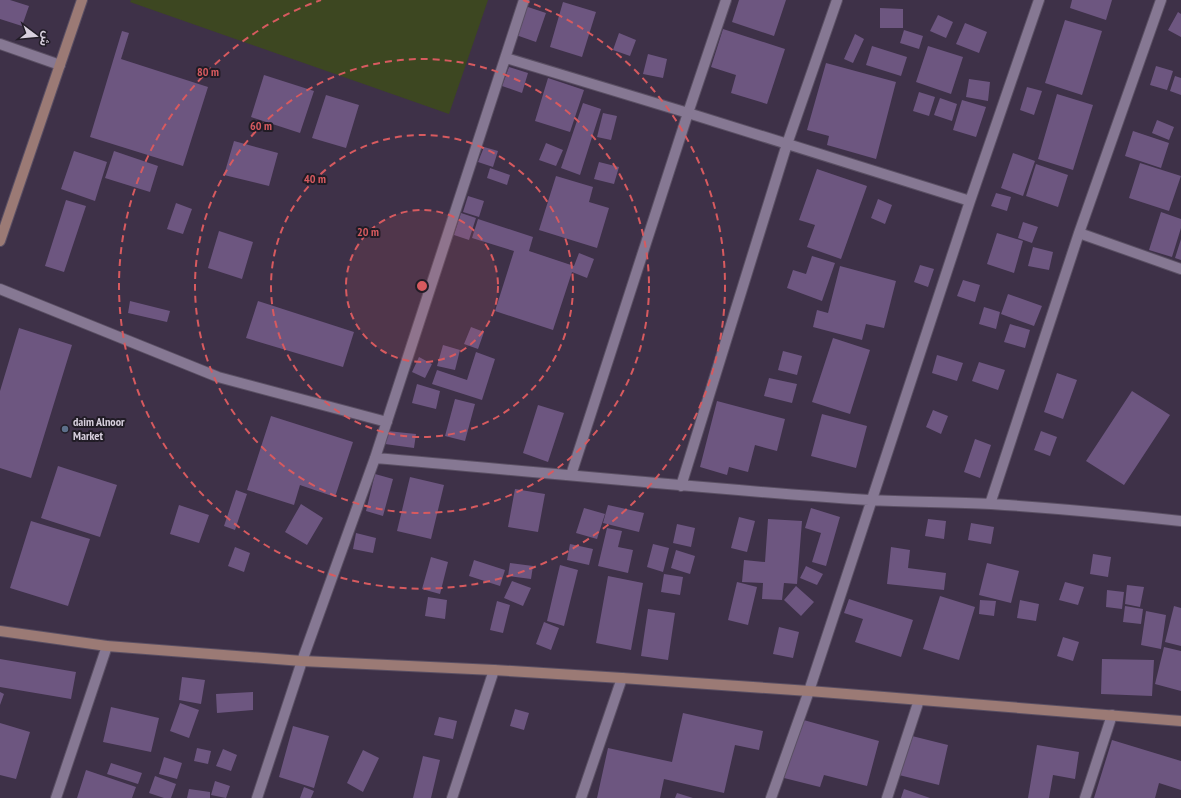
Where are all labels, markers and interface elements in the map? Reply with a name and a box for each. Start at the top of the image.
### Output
north arrow [16,16,56,56]
text: ش [37,30,54,48]
text: 80 m [197,64,219,79]
text: 60 m [250,118,272,133]
text: 40 m [304,171,326,186]
text: 20 m [357,224,379,239]
centre of rings [415,279,429,293]
place label: daim Alnoor Market [73,414,125,443]
marker: daim Alnoor Market [60,424,70,434]

